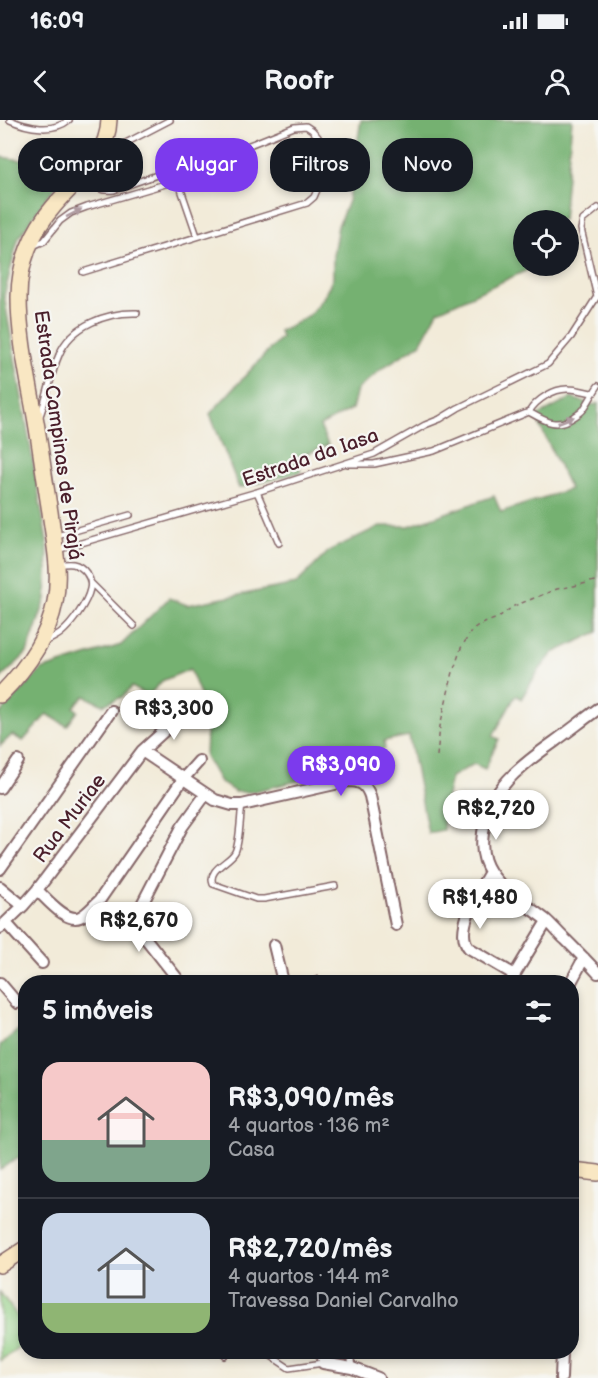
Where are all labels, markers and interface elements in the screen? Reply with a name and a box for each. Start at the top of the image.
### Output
text: 16:09 [30,8,84,35]
icon: back [24,65,57,98]
text: Roofr [264,65,334,97]
icon: person [541,65,574,98]
chip: Comprar [18,138,143,192]
chip: Alugar [155,138,258,192]
chip: Filtros [270,138,370,192]
chip: Novo [382,138,473,192]
one-way arrow [65,208,82,218]
map controls [513,210,579,276]
button: locate [513,210,579,276]
street label: Estrada Campinas de Pirajá [29,309,87,562]
one-way arrow [557,415,575,425]
street label: Estrada da Iasa [239,423,382,492]
pin: R$3,300 [119,690,229,741]
text: R$3,300 [134,697,214,721]
pin: R$3,090 [286,746,396,797]
text: R$3,090 [301,753,381,777]
street label: Rua Muriae [28,769,111,868]
pin: R$2,720 [441,790,551,841]
text: R$2,720 [457,797,535,821]
pin: R$1,480 [425,879,535,930]
text: R$1,480 [442,886,518,910]
pin: R$2,670 [84,902,194,953]
text: R$2,670 [100,909,178,933]
icon: filters [522,995,555,1028]
text: 5 imóveis [42,996,153,1027]
text: R$3,090/mês [228,1083,394,1114]
icon: home [90,1086,162,1158]
text: 4 quartos · 136 m² [228,1114,390,1138]
text: Casa [228,1138,275,1162]
text: R$2,720/mês [228,1234,392,1265]
icon: home [90,1237,162,1309]
text: 4 quartos · 144 m² [228,1265,390,1289]
text: Travessa Daniel Carvalho [228,1289,459,1313]

